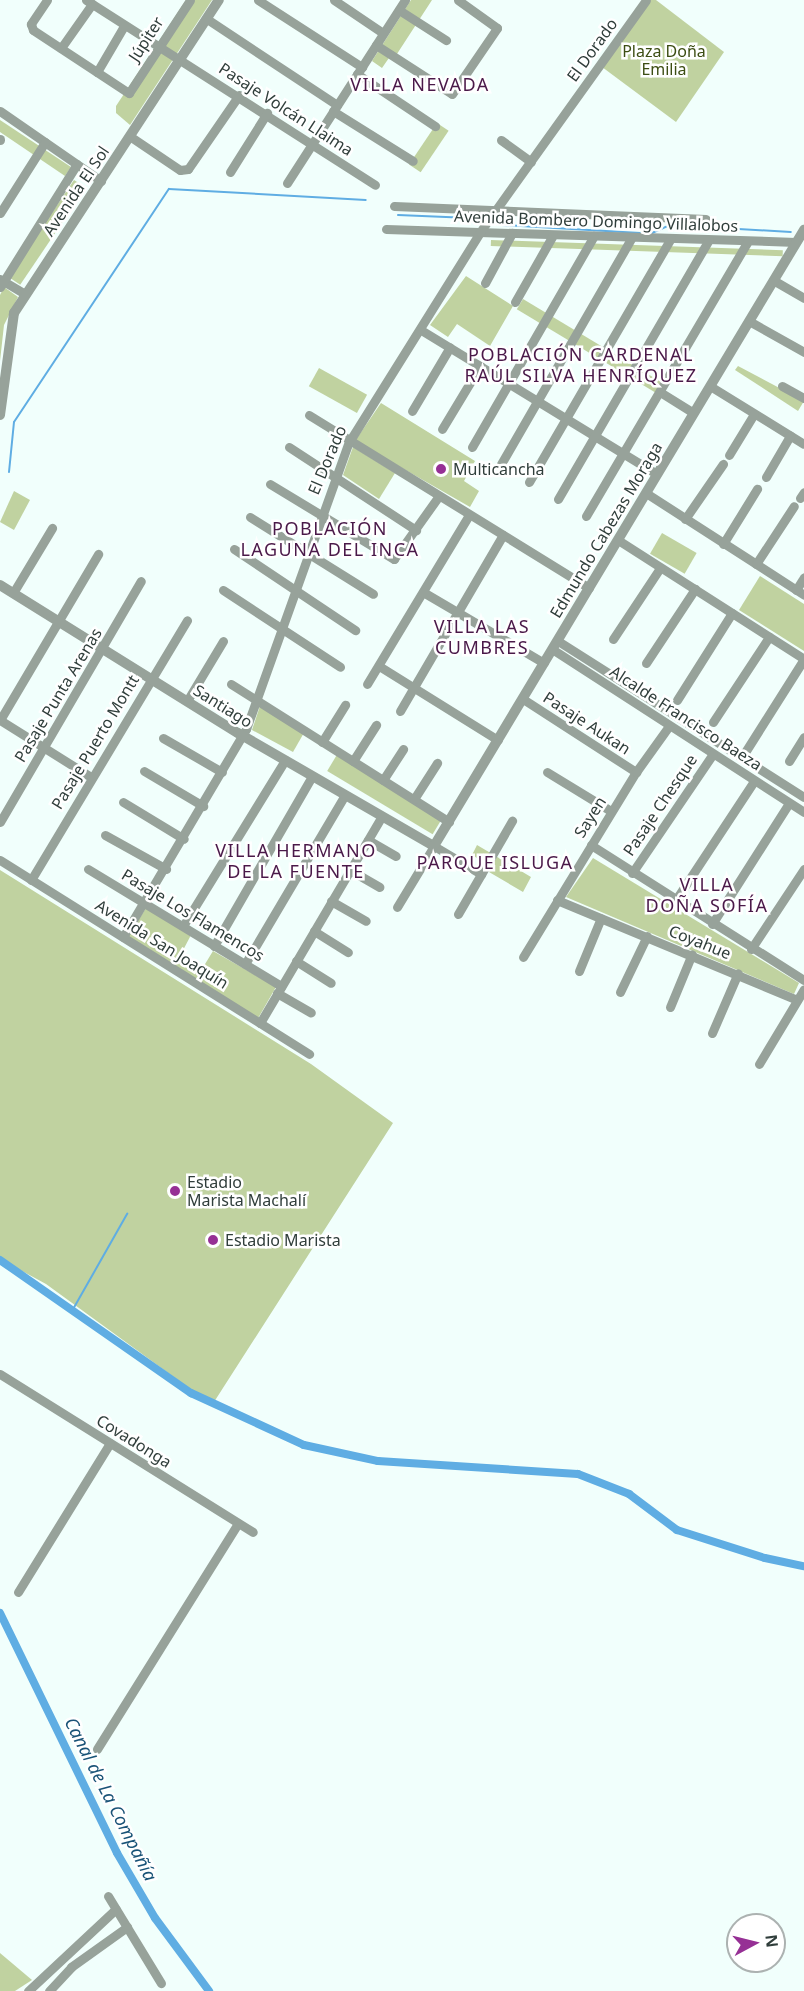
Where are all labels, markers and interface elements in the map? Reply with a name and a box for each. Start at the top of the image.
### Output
street label: Júpiter [124,13,168,65]
street label: El Dorado [563,15,621,85]
park label: Plaza Doña Emilia [622,41,706,79]
street label: Pasaje Volcán Llaima [215,58,357,160]
district label: VILLA NEVADA [350,73,490,95]
street label: Avenida El Sol [39,142,113,240]
street label: Avenida Bombero Domingo Villalobos [454,206,738,236]
district label: POBLACIÓN CARDENAL RAÚL SILVA HENRÍQUEZ [464,344,698,386]
street label: El Dorado [304,422,350,498]
street label: Edmundo Cabezas Moraga [546,439,666,621]
place label: Multicancha [453,459,545,479]
marker: Multicancha [434,462,448,476]
district label: POBLACIÓN LAGUNA DEL INCA [240,518,420,560]
district label: VILLA LAS CUMBRES [434,616,530,658]
street label: Pasaje Punta Arenas [10,624,106,766]
street label: Alcalde Francisco Baeza [606,662,766,774]
street label: Pasaje Puerto Montt [47,671,143,813]
street label: Santiago [190,680,256,732]
street label: Pasaje Aukan [540,688,634,758]
street label: Pasaje Chesque [619,751,701,859]
street label: Sayen [570,793,610,841]
district label: VILLA HERMANO DE LA FUENTE [215,840,377,882]
district label: PARQUE ISLUGA [416,851,574,873]
street label: Pasaje Los Flamencos [118,865,268,965]
district label: VILLA DOÑA SOFÍA [646,874,768,916]
street label: Avenida San Joaquín [92,895,232,993]
street label: Coyahue [666,921,734,963]
place label: Estadio Marista Machalí [187,1172,306,1210]
marker: Estadio Marista Machalí [168,1184,182,1198]
place label: Estadio Marista [225,1230,341,1250]
marker: Estadio Marista [206,1233,220,1247]
street label: Covadonga [93,1410,175,1472]
water label: Canal de La Compañía [60,1714,162,1884]
north arrow [726,1913,786,1973]
text: N [760,1933,784,1949]

